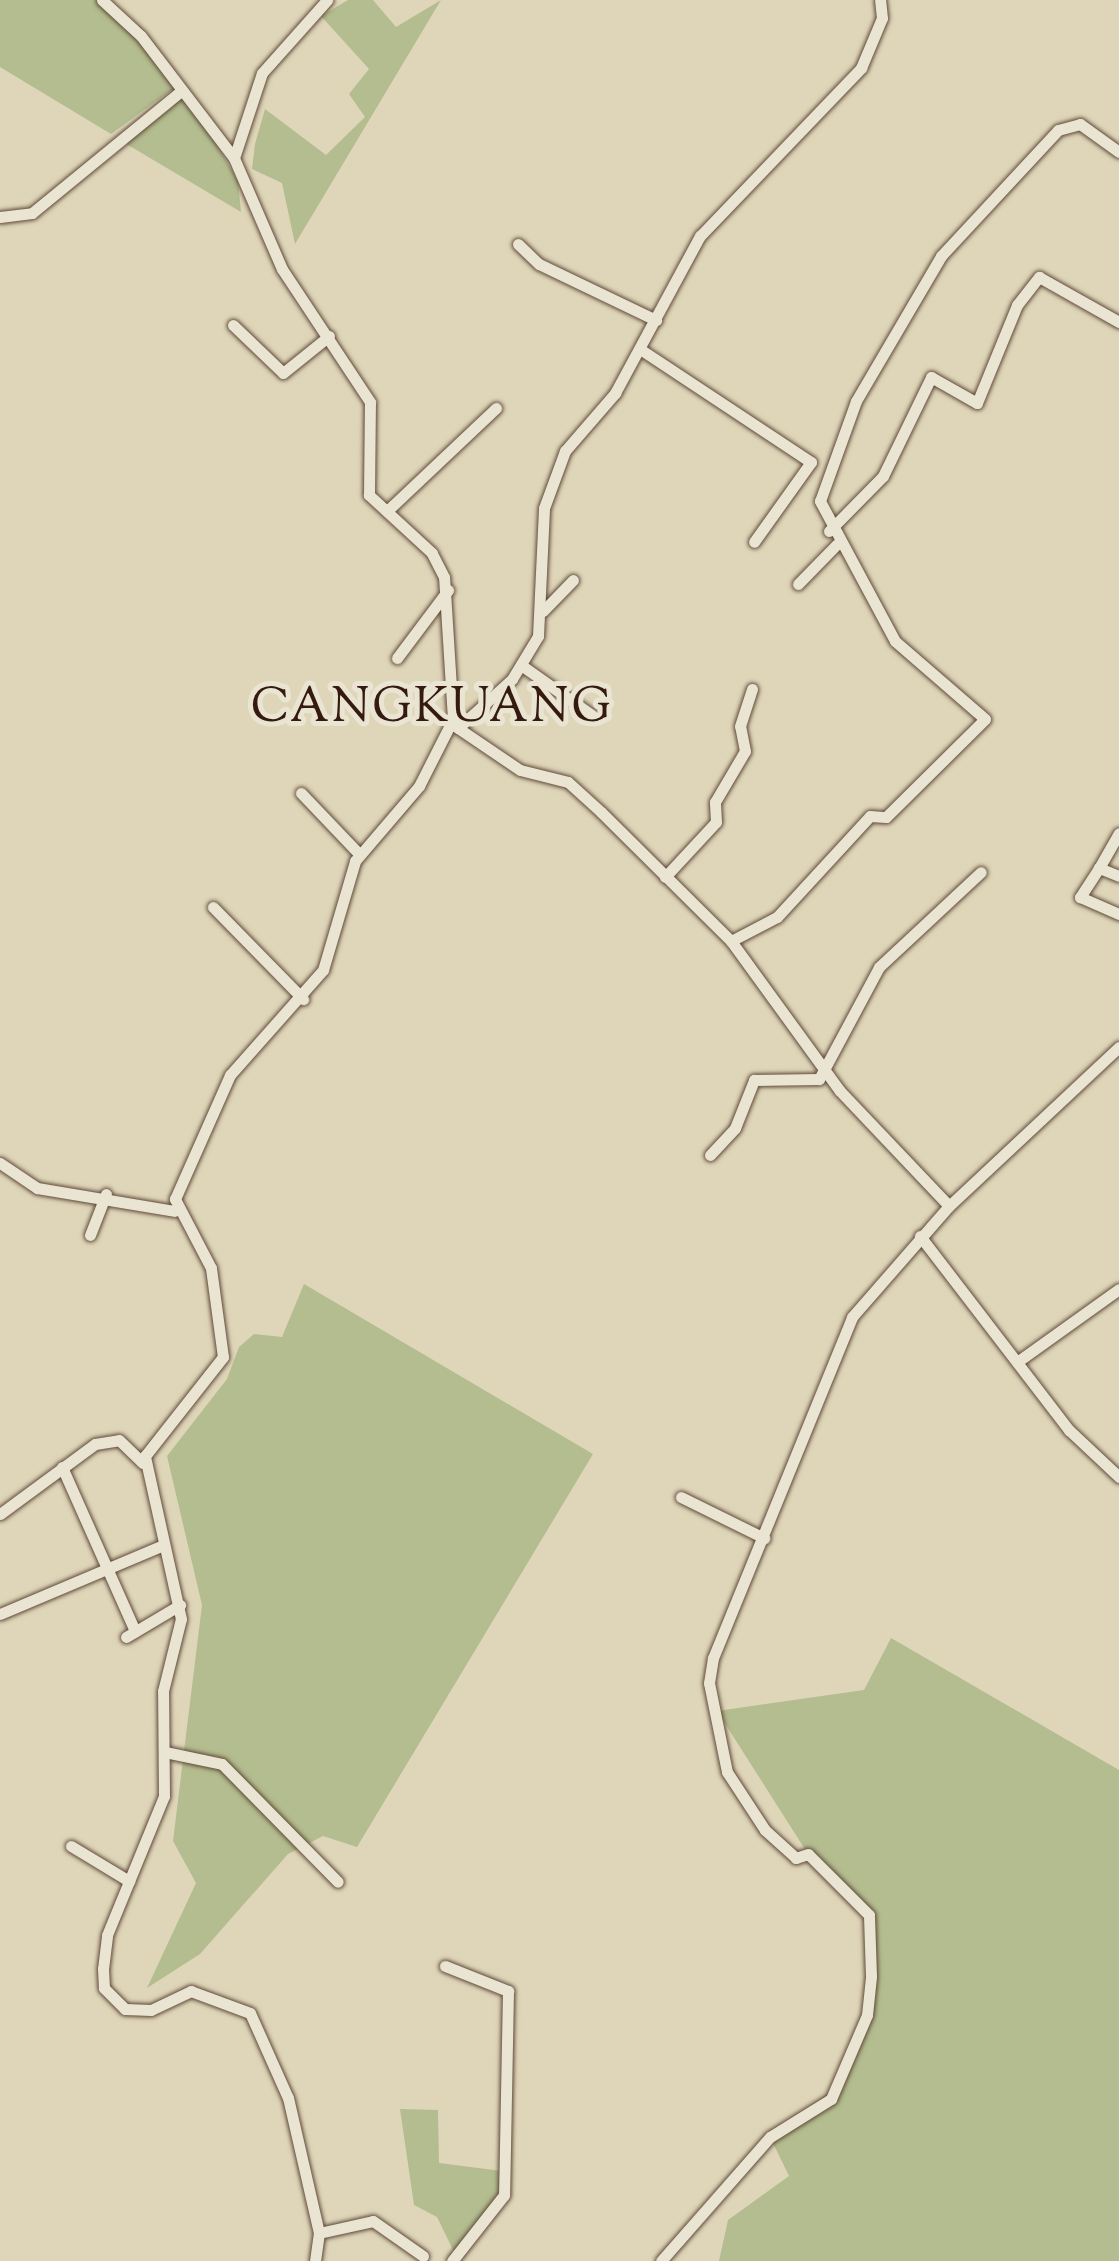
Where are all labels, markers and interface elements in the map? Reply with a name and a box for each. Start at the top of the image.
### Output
district label: CANGKUANG [251,681,613,739]

